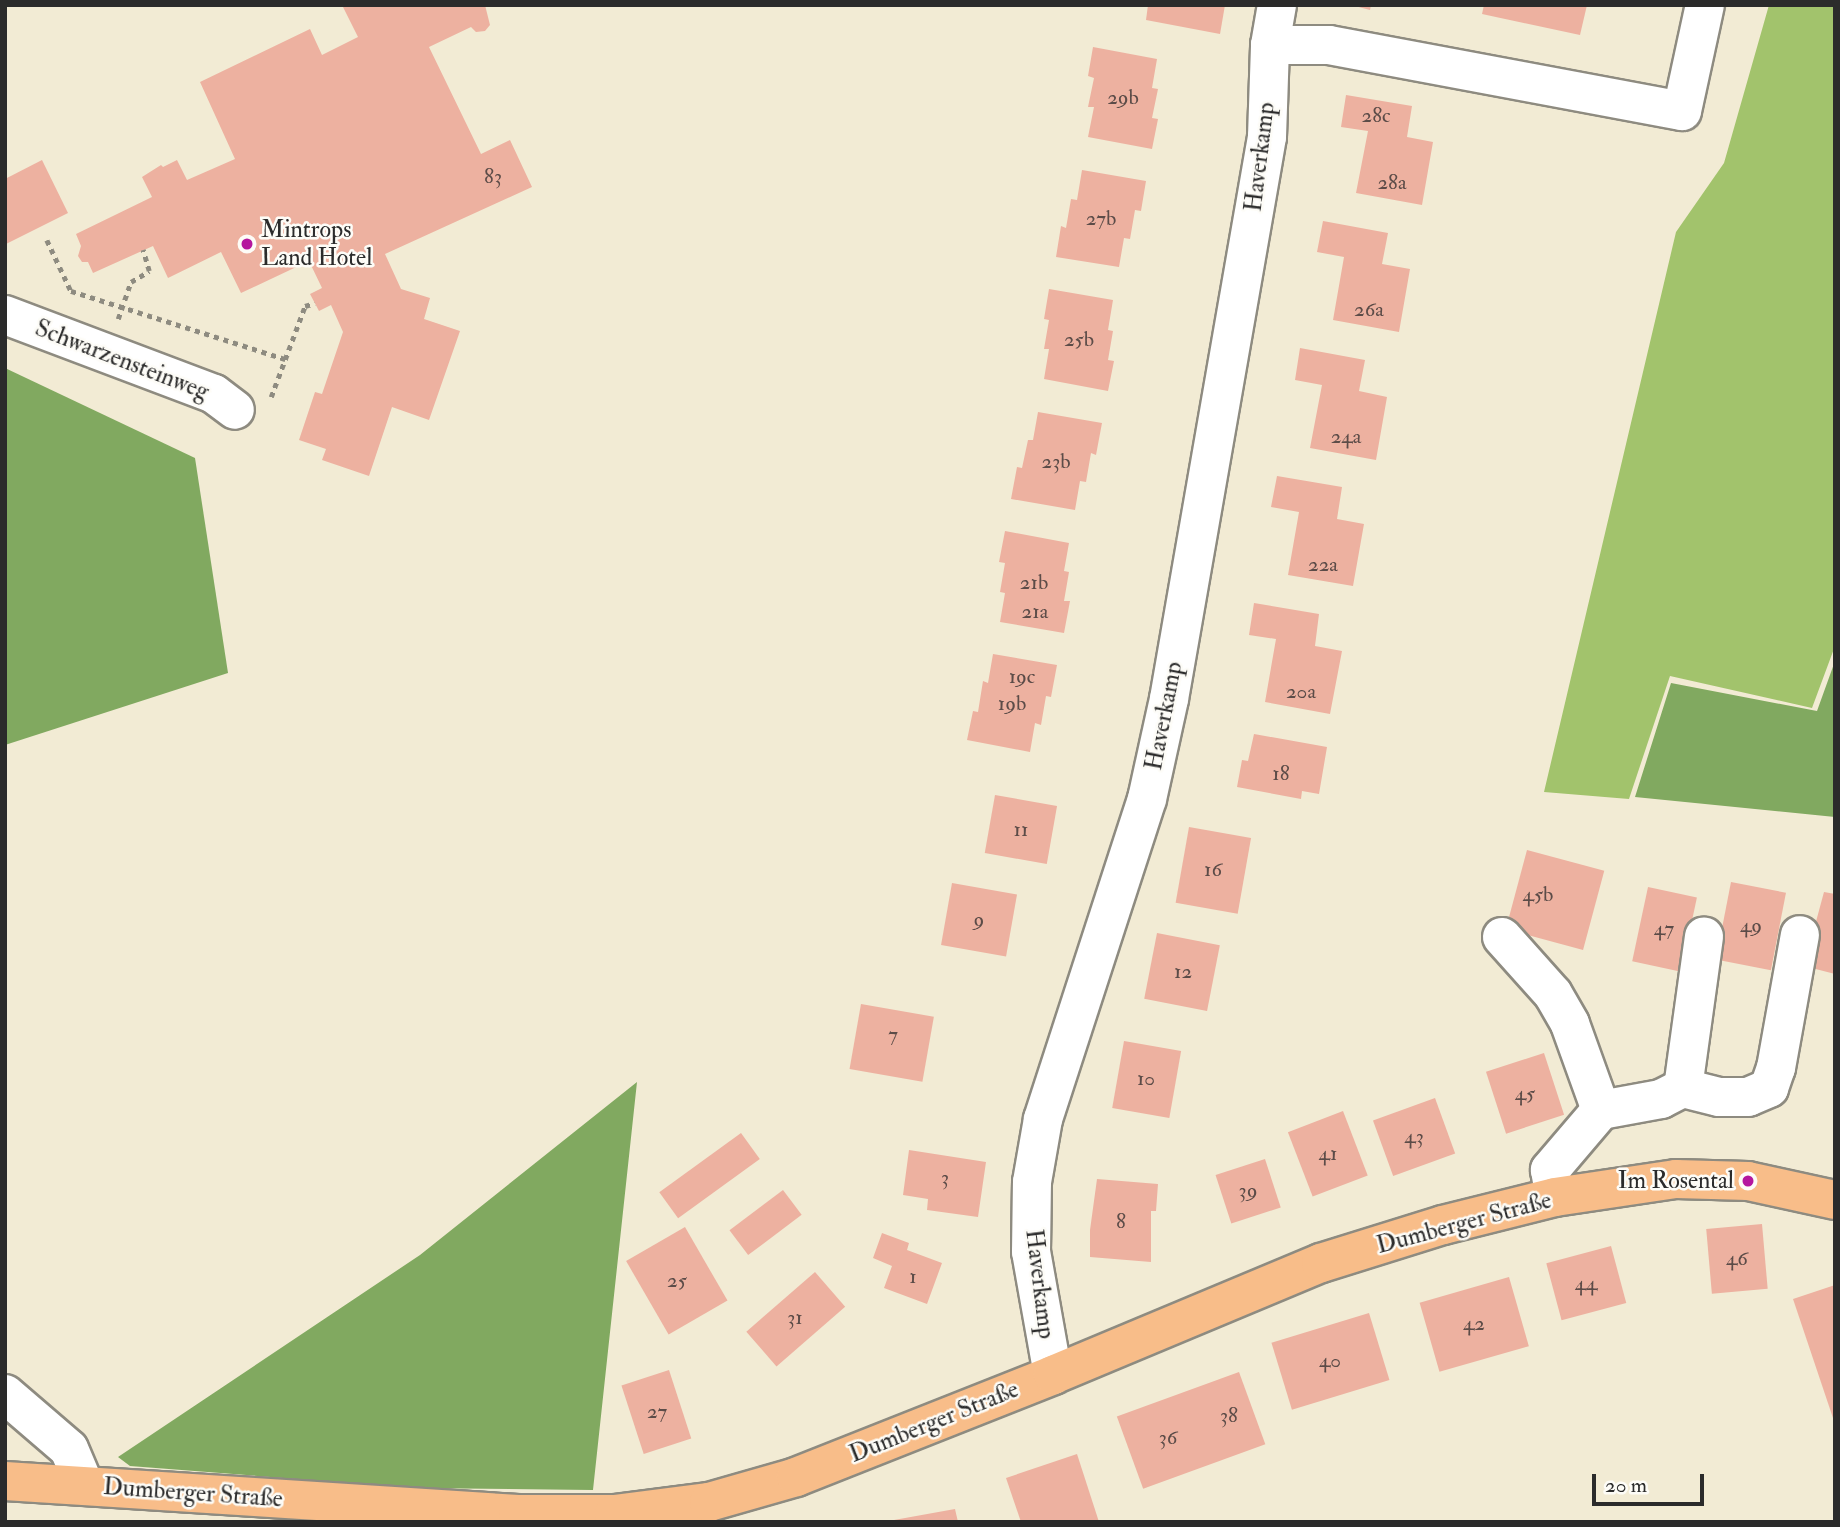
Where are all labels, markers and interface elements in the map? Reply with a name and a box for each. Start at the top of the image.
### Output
house number: 29b [1107,85,1139,111]
street label: Haverkamp [1239,101,1281,213]
house number: 28c [1362,103,1390,129]
house number: 83 [484,164,502,190]
house number: 28a [1377,170,1407,196]
house number: 27b [1086,206,1116,232]
place label: Mintrops Land Hotel [261,216,372,272]
marker: Mintrops Land Hotel [239,236,255,252]
house number: 26a [1354,297,1384,323]
street label: Schwarzensteinweg [31,314,213,406]
house number: 25b [1064,327,1094,353]
house number: 24a [1331,424,1361,450]
house number: 23b [1041,449,1071,475]
house number: 22a [1308,552,1338,578]
house number: 21b [1020,570,1048,596]
house number: 21a [1022,599,1048,625]
street label: Haverkamp [1139,659,1189,773]
house number: 19c [1009,664,1035,690]
house number: 20a [1286,679,1316,705]
house number: 19b [998,691,1026,717]
house number: 18 [1272,761,1290,787]
house number: 11 [1014,817,1028,843]
house number: 16 [1204,857,1222,883]
house number: 45b [1523,882,1553,908]
house number: 9 [974,907,984,933]
house number: 49 [1740,913,1762,939]
house number: 47 [1654,916,1674,942]
house number: 12 [1174,959,1192,985]
house number: 7 [888,1022,898,1048]
house number: 10 [1137,1066,1155,1092]
house number: 45 [1515,1081,1535,1107]
house number: 43 [1404,1124,1424,1150]
house number: 41 [1319,1141,1337,1167]
house number: 3 [941,1165,949,1191]
place label: Im Rosental [1618,1167,1734,1195]
marker: Im Rosental [1740,1173,1756,1189]
house number: 39 [1239,1178,1257,1204]
street label: Dumberger Straße [1373,1186,1555,1260]
house number: 8 [1116,1209,1126,1235]
street label: Haverkamp [1019,1228,1061,1340]
house number: 46 [1726,1246,1748,1272]
house number: 1 [909,1264,917,1290]
house number: 25 [667,1268,687,1294]
house number: 44 [1575,1271,1597,1297]
house number: 31 [787,1305,803,1331]
house number: 42 [1463,1311,1485,1337]
house number: 40 [1319,1348,1341,1374]
street label: Dumberger Straße [845,1375,1023,1469]
house number: 27 [647,1399,667,1425]
house number: 38 [1220,1403,1238,1429]
house number: 36 [1159,1425,1177,1451]
scale bar [1595,1460,1707,1504]
street label: Dumberger Straße [102,1472,284,1514]
text: 20 m [1605,1472,1647,1499]

